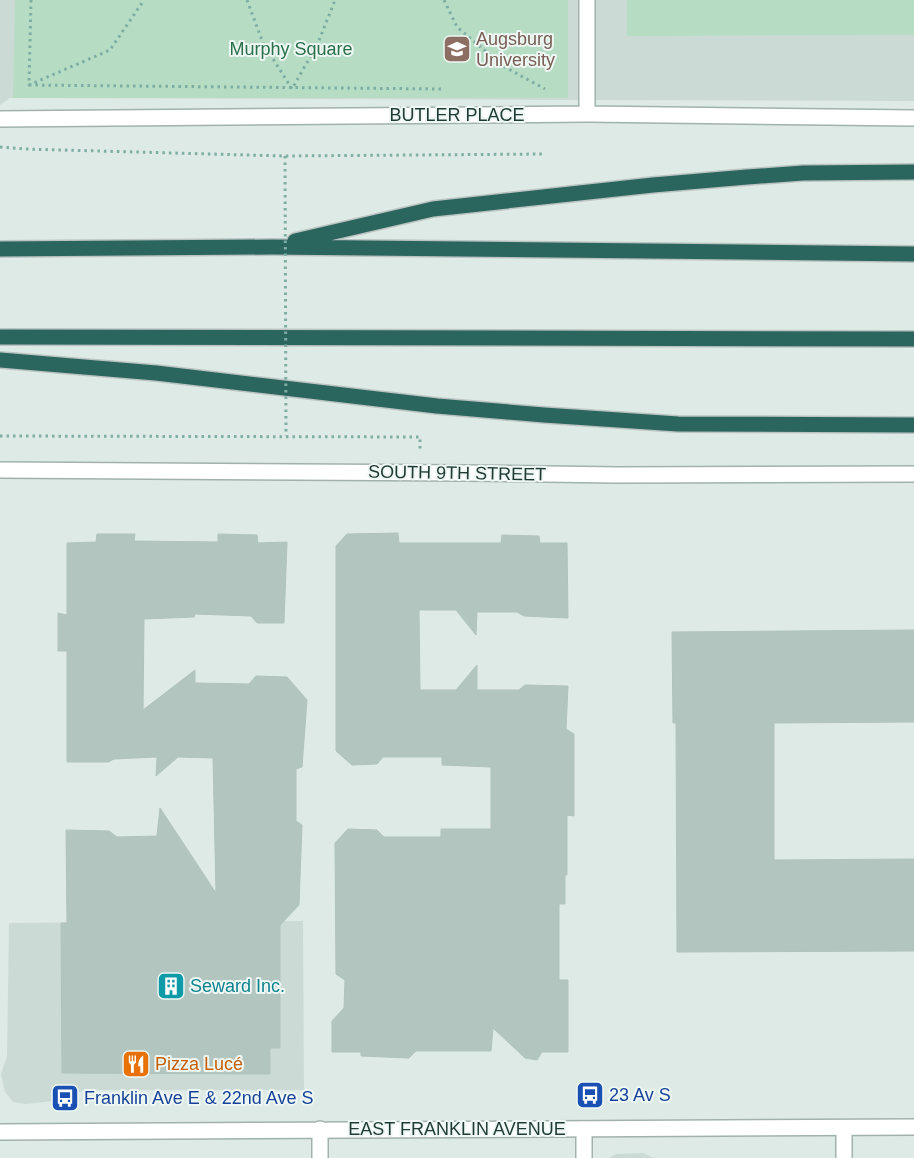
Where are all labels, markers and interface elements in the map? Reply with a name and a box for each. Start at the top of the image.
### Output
place label: Augsburg University [476,29,555,70]
school or university icon: Augsburg University [442,34,472,64]
park label: Murphy Square [229,39,353,59]
street label: BUTLER PLACE [389,105,525,125]
street label: SOUTH 9TH STREET [368,461,546,485]
building icon: Seward Inc. [156,971,186,1001]
place label: Seward Inc. [190,976,285,996]
restaurant icon: Pizza Lucé [121,1049,151,1079]
place label: Pizza Lucé [155,1054,243,1074]
bus stop icon: 23 Av S [575,1080,605,1110]
bus stop icon: Franklin Ave E & 22nd Ave S [50,1083,80,1113]
place label: 23 Av S [609,1085,671,1105]
place label: Franklin Ave E & 22nd Ave S [84,1088,313,1108]
street label: EAST FRANKLIN AVENUE [348,1119,566,1139]

